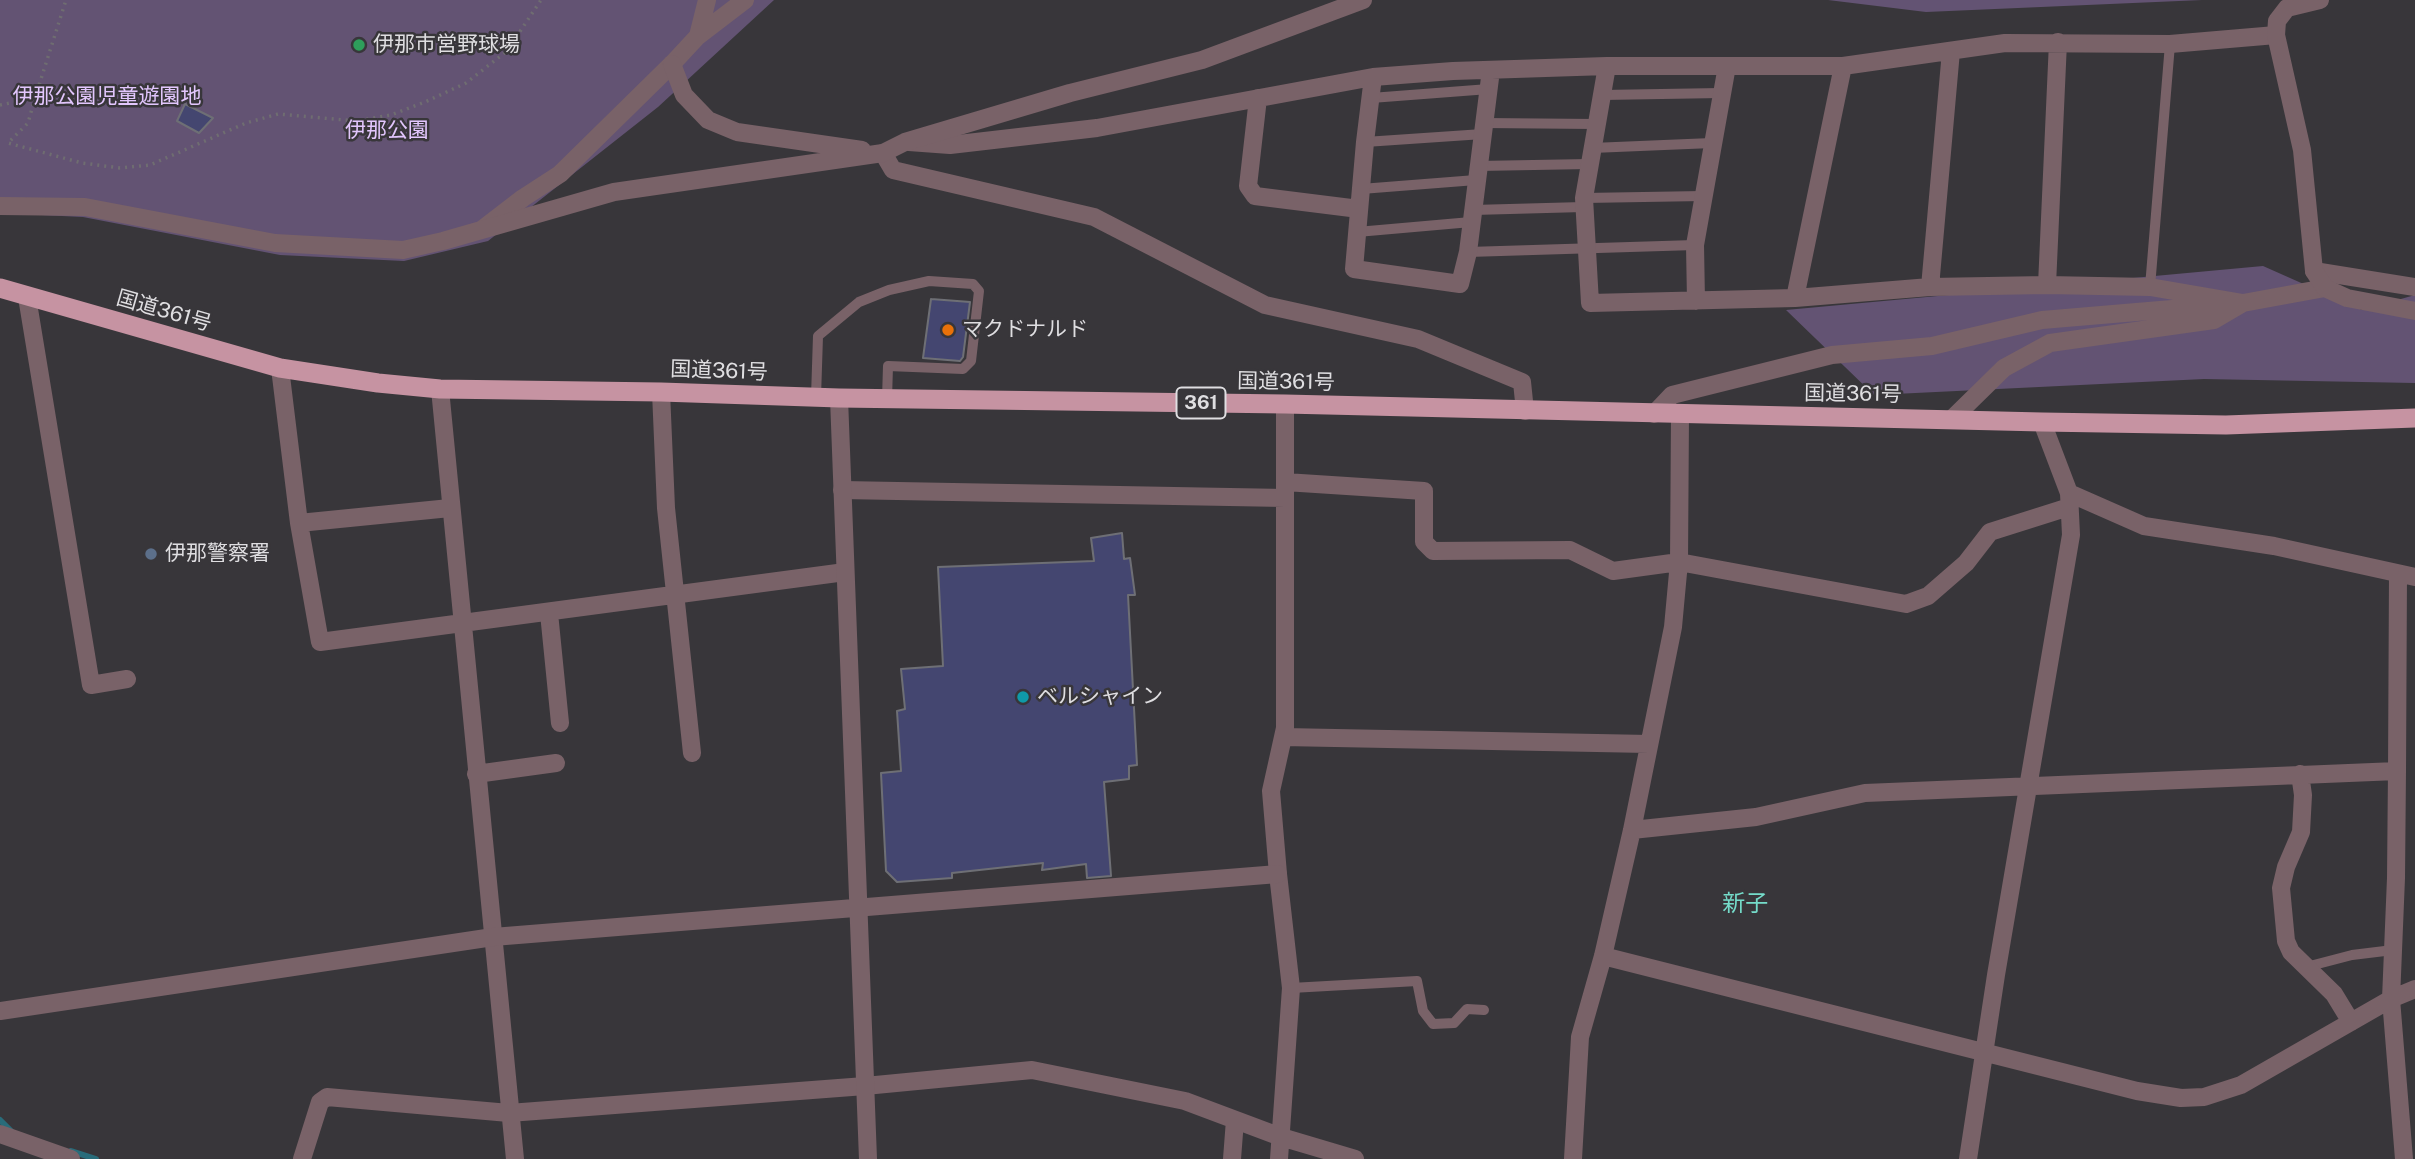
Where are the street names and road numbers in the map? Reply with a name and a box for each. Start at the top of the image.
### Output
street label: 国道361号 [114,285,214,337]
street label: 国道361号 [670,357,768,385]
street label: 国道361号 [1237,369,1335,395]
street label: 国道361号 [1804,381,1902,407]
road number: 361 [1176,388,1226,418]

